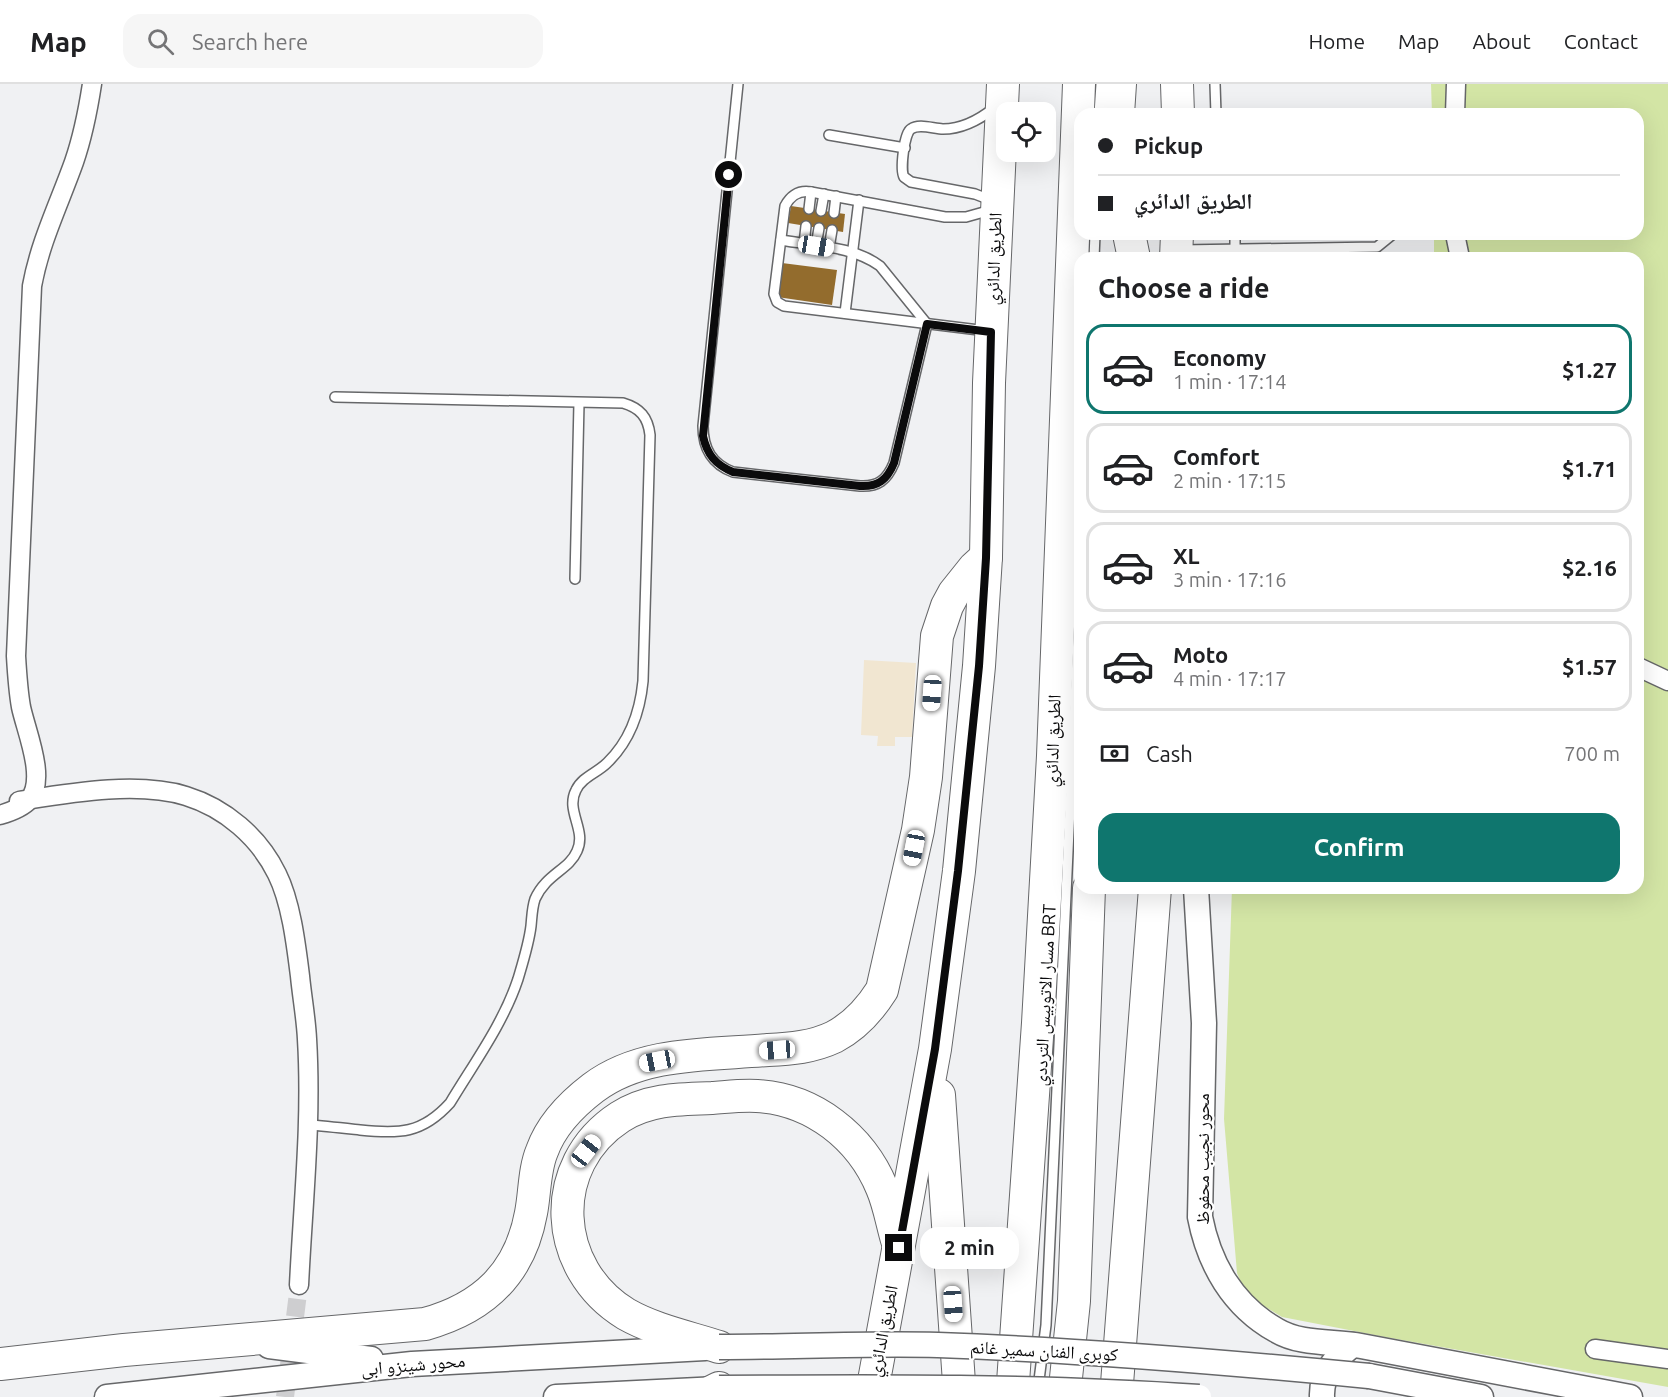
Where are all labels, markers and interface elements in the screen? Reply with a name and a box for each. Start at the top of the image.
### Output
search box [123,14,543,68]
icon: search [144,25,177,58]
text: Map [30,26,87,57]
text: Search here [192,29,308,54]
text: Home [1308,29,1365,53]
text: Map [1398,29,1439,53]
text: About [1472,29,1531,53]
text: Contact [1564,29,1638,53]
map controls [996,102,1056,162]
button: locate [996,102,1056,162]
text: Pickup [1134,133,1203,158]
route start [715,161,742,188]
text: الطريق الدائري [1134,188,1253,213]
street label: الطريق الدائري [981,212,1010,306]
car [797,234,835,258]
text: Choose a ride [1098,273,1270,303]
icon: car [1101,342,1155,396]
text: Economy [1173,345,1266,370]
text: $1.27 [1562,357,1617,382]
text: 1 min · 17:14 [1173,370,1287,393]
icon: car [1101,441,1155,495]
text: Comfort [1173,444,1260,469]
text: $1.71 [1562,456,1617,481]
text: 2 min · 17:15 [1173,469,1287,492]
icon: car [1101,540,1155,594]
text: XL [1173,543,1200,568]
text: $2.16 [1562,555,1617,580]
text: 3 min · 17:16 [1173,568,1287,591]
icon: car [1101,639,1155,693]
text: Moto [1173,642,1228,667]
text: $1.57 [1562,654,1617,679]
text: 4 min · 17:17 [1173,667,1287,690]
car [922,674,942,712]
street label: الطريق الدائري [1040,694,1069,788]
icon: cash [1098,737,1131,770]
text: Cash [1146,741,1193,766]
text: 700 m [1564,742,1620,765]
button: Confirm [1098,813,1620,882]
car [902,829,926,867]
street label: مسار الاتوبيس الترددي BRT [1029,903,1064,1087]
car [758,1040,796,1060]
car [638,1049,676,1073]
street label: محور نجيب محفوظ [1192,1093,1214,1225]
car [568,1131,604,1171]
callout: 2 min [920,1227,1019,1269]
route end [885,1234,912,1261]
text: 2 min [944,1236,995,1259]
street label: الطريق الدائري [863,1283,906,1379]
car [943,1285,963,1323]
street label: كوبرى الفنان سمير غانم [969,1336,1119,1367]
street label: محور شينزو ابى [360,1349,466,1381]

